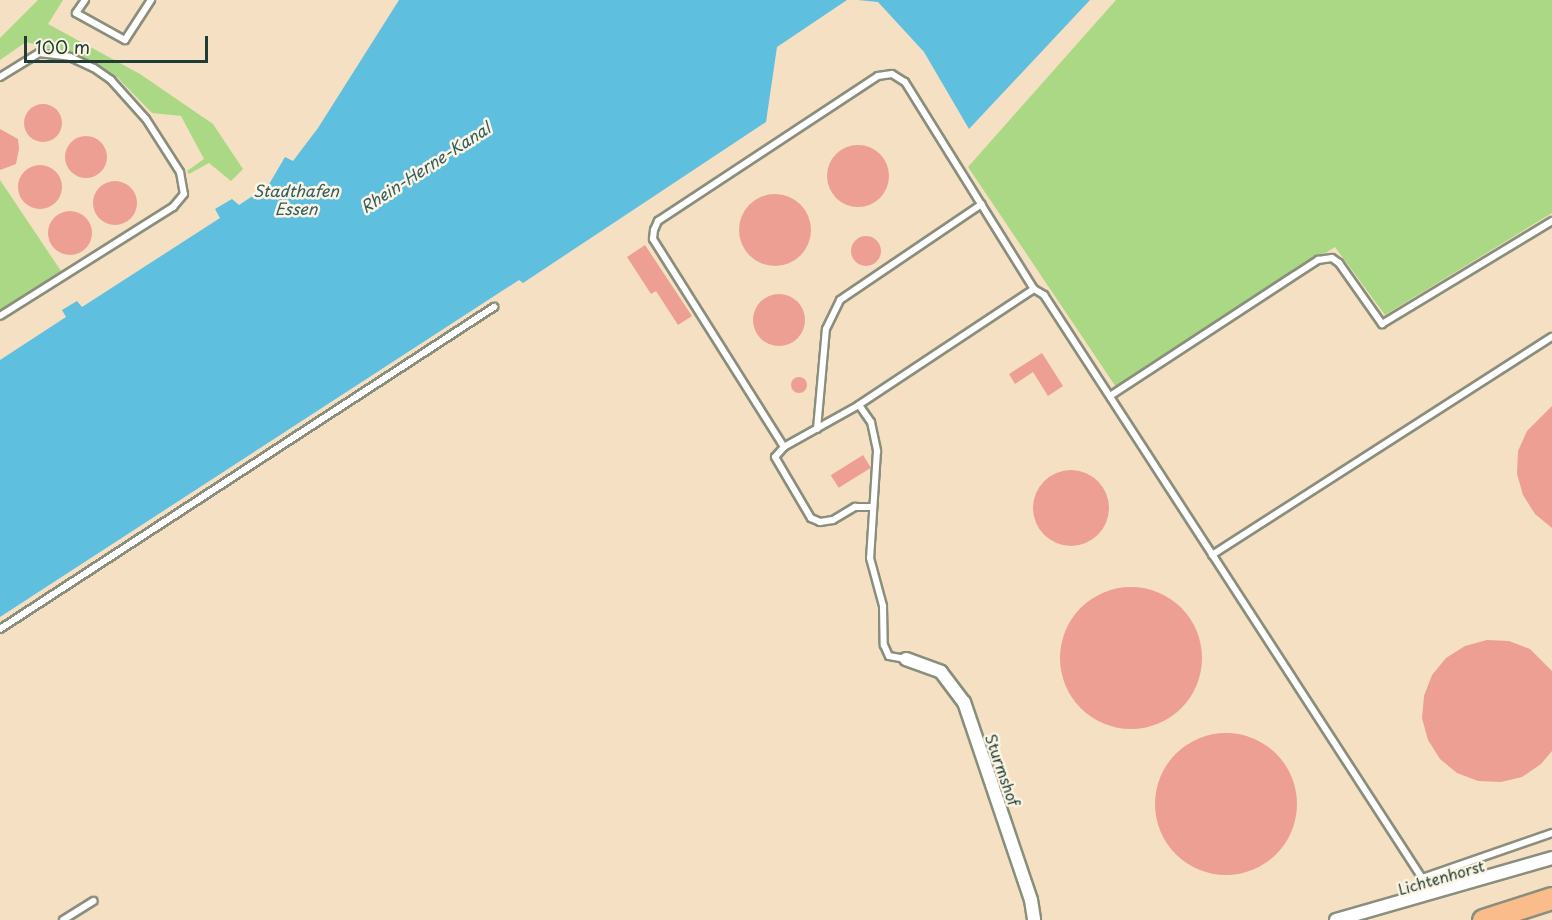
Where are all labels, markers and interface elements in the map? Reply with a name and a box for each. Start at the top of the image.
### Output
scale bar [27,24,212,62]
text: 100 m [35,33,90,60]
water label: Rhein-Herne-Kanal [356,118,494,216]
water label: Stadthafen Essen [253,180,339,218]
street label: Sturmshof [982,732,1024,808]
street label: Lichtenhorst [1396,856,1486,898]

